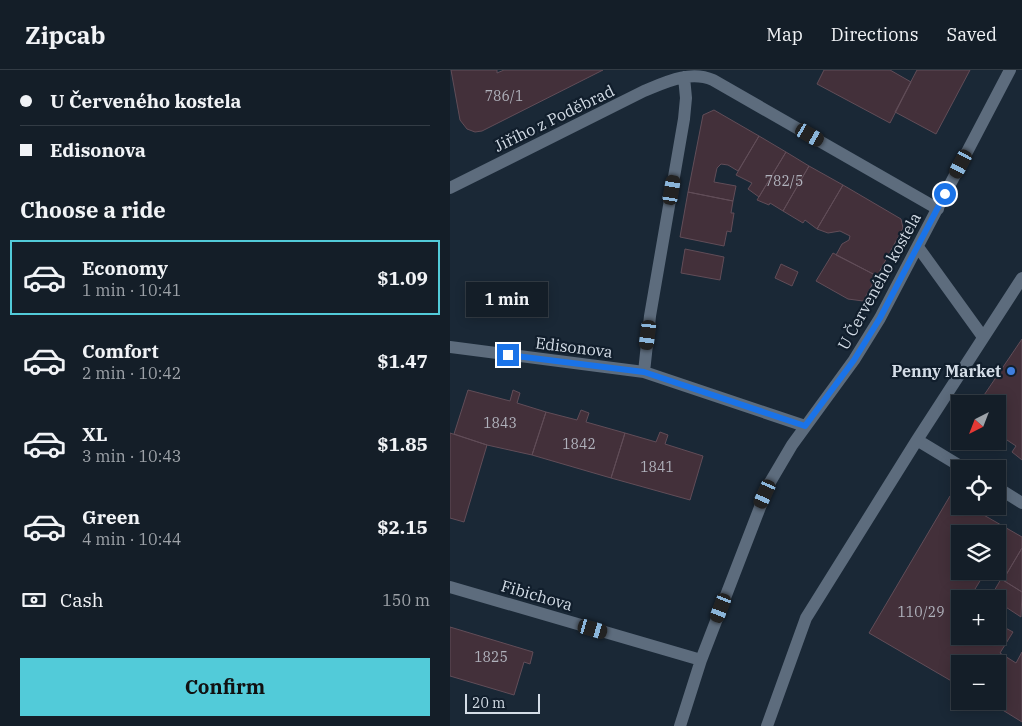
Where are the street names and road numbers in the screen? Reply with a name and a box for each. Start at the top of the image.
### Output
street label: Jiřího z Poděbrad [491,80,618,156]
street label: U Červeného kostela [832,208,925,353]
street label: Edisonova [534,332,614,362]
street label: Fibichova [499,575,575,615]

